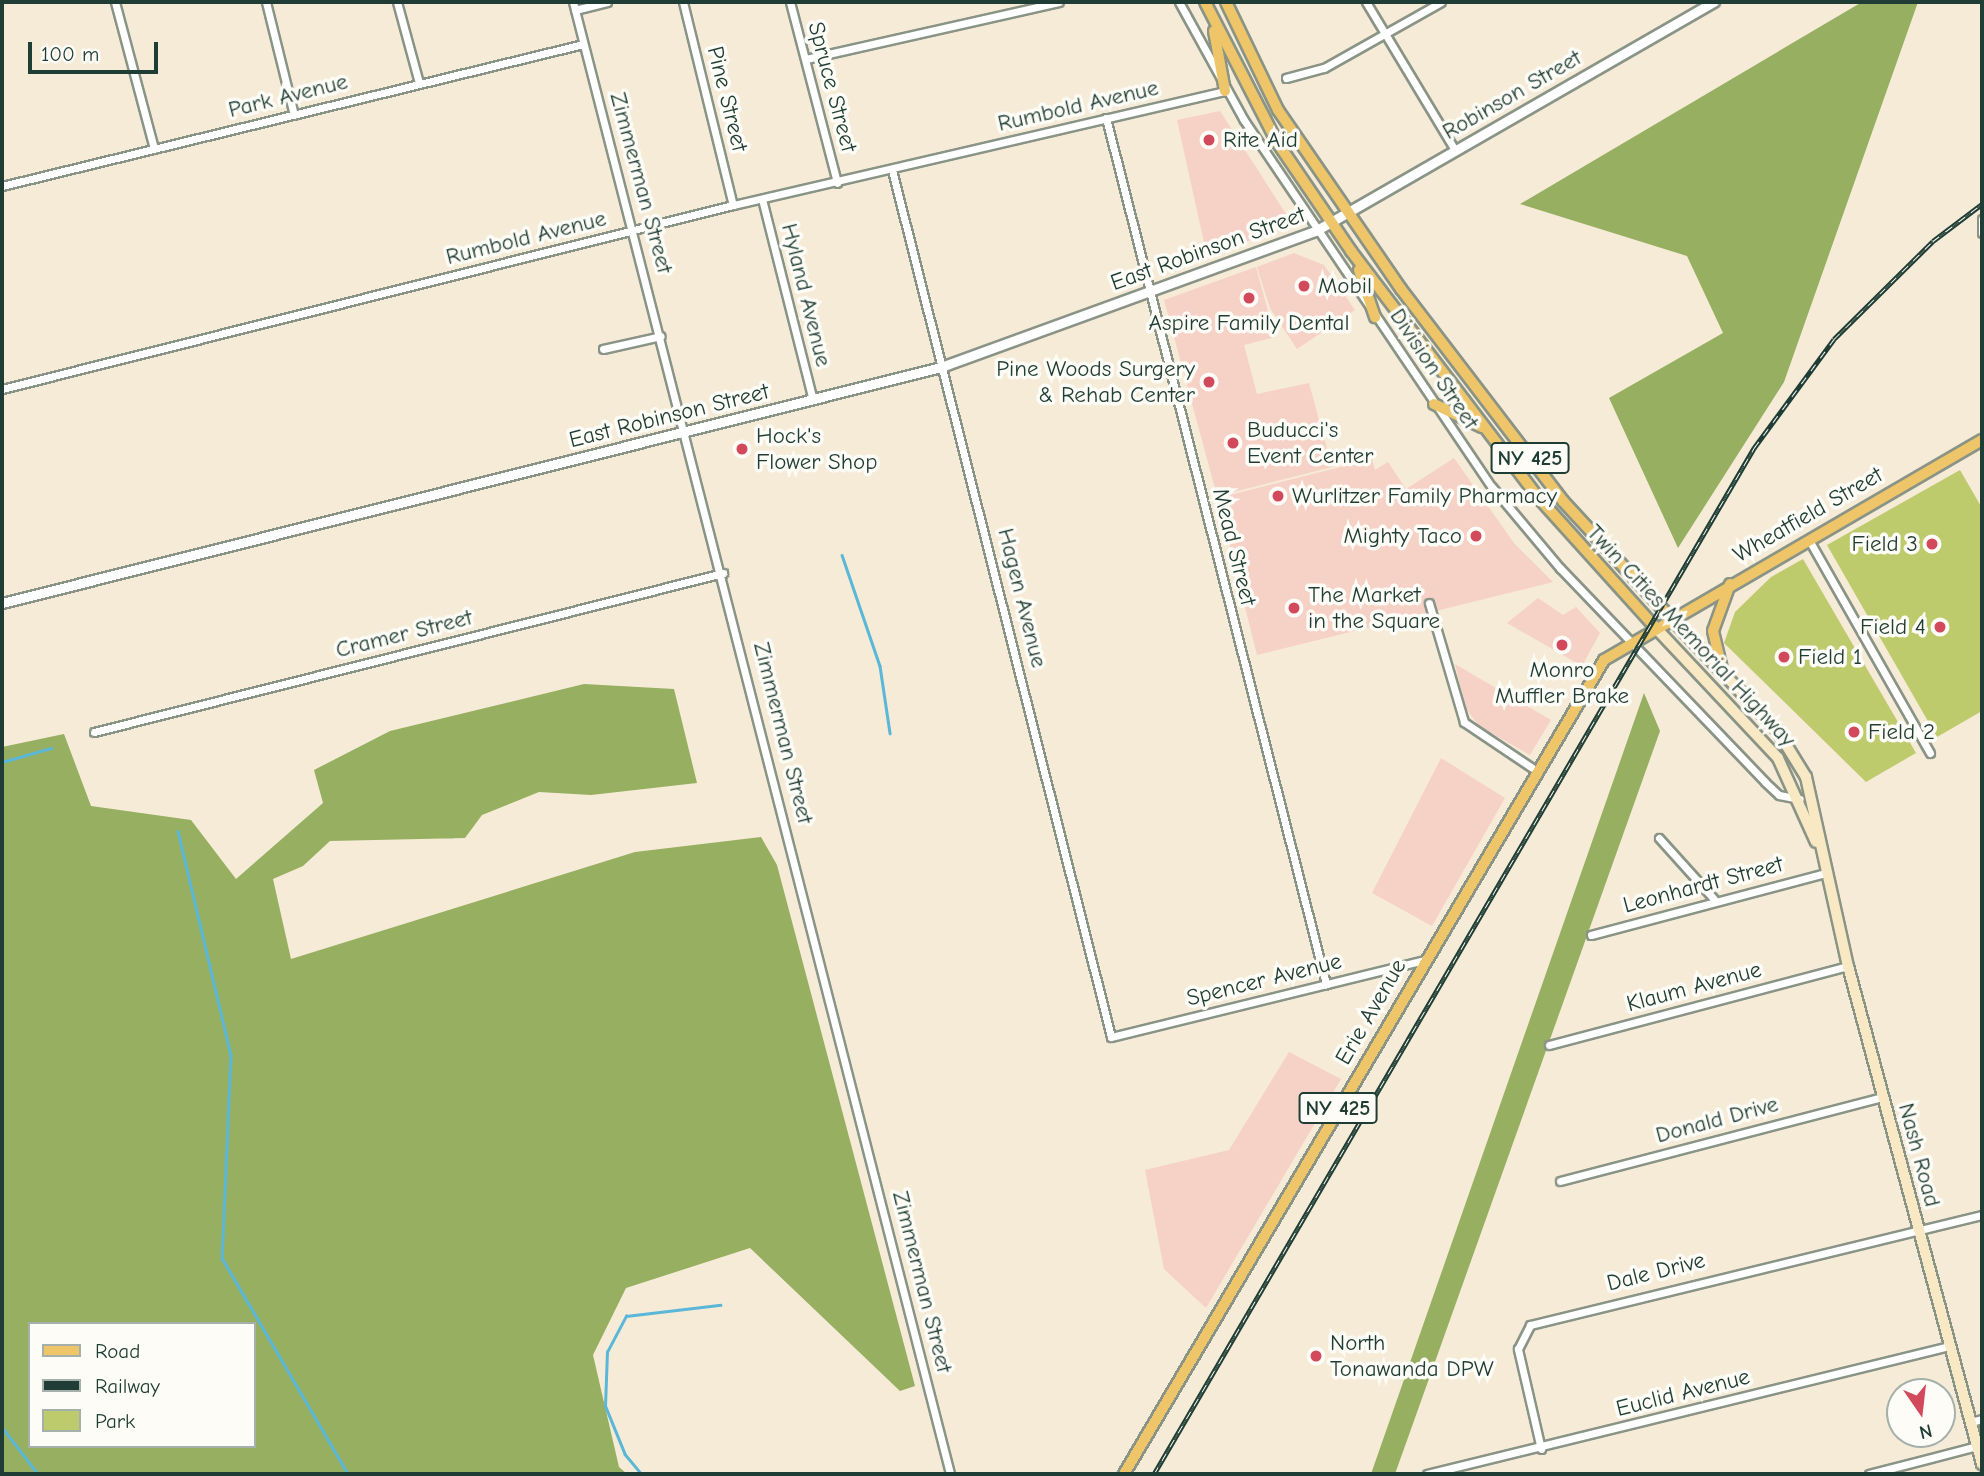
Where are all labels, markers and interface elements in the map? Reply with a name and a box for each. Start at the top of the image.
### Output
street label: Spruce Street [801,19,863,155]
scale bar [32,28,161,72]
text: 100 m [41,42,99,66]
street label: Pine Street [701,43,753,155]
street label: Robinson Street [1438,44,1586,146]
street label: Park Avenue [226,68,350,124]
street label: Rumbold Avenue [995,74,1161,138]
street label: Zimmerman Street [604,90,678,276]
place label: Rite Aid [1223,126,1298,154]
marker: Rite Aid [1201,132,1217,148]
street label: East Robinson Street [1107,201,1309,297]
street label: Rumbold Avenue [443,205,609,271]
street label: Hyland Avenue [775,221,837,369]
place label: Mobil [1318,272,1372,300]
marker: Mobil [1296,278,1312,294]
marker: Aspire Family Dental [1241,290,1257,306]
street label: Division Street [1384,303,1484,435]
place label: Aspire Family Dental [1149,309,1349,337]
place label: Pine Woods Surgery & Rehab Center [996,355,1195,409]
marker: Pine Woods Surgery & Rehab Center [1201,374,1217,390]
street label: East Robinson Street [566,378,772,454]
place label: Buducci's Event Center [1247,416,1373,470]
place label: Hock's Flower Shop [756,422,877,476]
marker: Buducci's Event Center [1225,435,1241,451]
road number: NY 425 [1490,440,1570,476]
marker: Hock's Flower Shop [734,441,750,457]
street label: Wheatfield Street [1728,461,1888,569]
place label: Wurlitzer Family Pharmacy [1292,482,1557,510]
street label: Mead Street [1206,485,1262,609]
marker: Wurlitzer Family Pharmacy [1270,488,1286,504]
street label: Twin Cities Memorial Highway [1581,519,1801,753]
place label: Mighty Taco [1343,522,1462,550]
street label: Hagen Avenue [991,525,1053,671]
marker: Mighty Taco [1468,528,1484,544]
place label: Field 3 [1851,530,1918,558]
marker: Field 3 [1924,536,1940,552]
place label: The Market in the Square [1308,581,1440,635]
marker: The Market in the Square [1286,600,1302,616]
street label: Cramer Street [333,604,475,664]
place label: Field 4 [1860,613,1926,641]
marker: Field 4 [1932,619,1948,635]
marker: Monro Muffler Brake [1554,637,1570,653]
street label: Zimmerman Street [747,639,819,827]
place label: Field 1 [1798,643,1862,671]
marker: Field 1 [1776,649,1792,665]
place label: Monro Muffler Brake [1495,656,1629,710]
place label: Field 2 [1868,718,1935,746]
marker: Field 2 [1846,724,1862,740]
street label: Leonhardt Street [1620,850,1786,920]
street label: Spencer Avenue [1184,947,1344,1013]
street label: Erie Avenue [1330,954,1412,1070]
street label: Klaum Avenue [1624,956,1764,1018]
road number: NY 425 [1298,1090,1378,1126]
street label: Donald Drive [1653,1090,1781,1150]
street label: Nash Road [1892,1100,1946,1210]
street label: Zimmerman Street [886,1188,958,1376]
street label: Dale Drive [1604,1247,1708,1297]
legend [28,1322,256,1448]
place label: North Tonawanda DPW [1330,1329,1494,1383]
text: Road [95,1339,140,1363]
marker: North Tonawanda DPW [1308,1348,1324,1364]
street label: Euclid Avenue [1613,1363,1753,1423]
text: Railway [95,1374,160,1398]
north arrow [1886,1378,1956,1448]
text: Park [95,1409,135,1433]
text: N [1917,1419,1934,1444]

